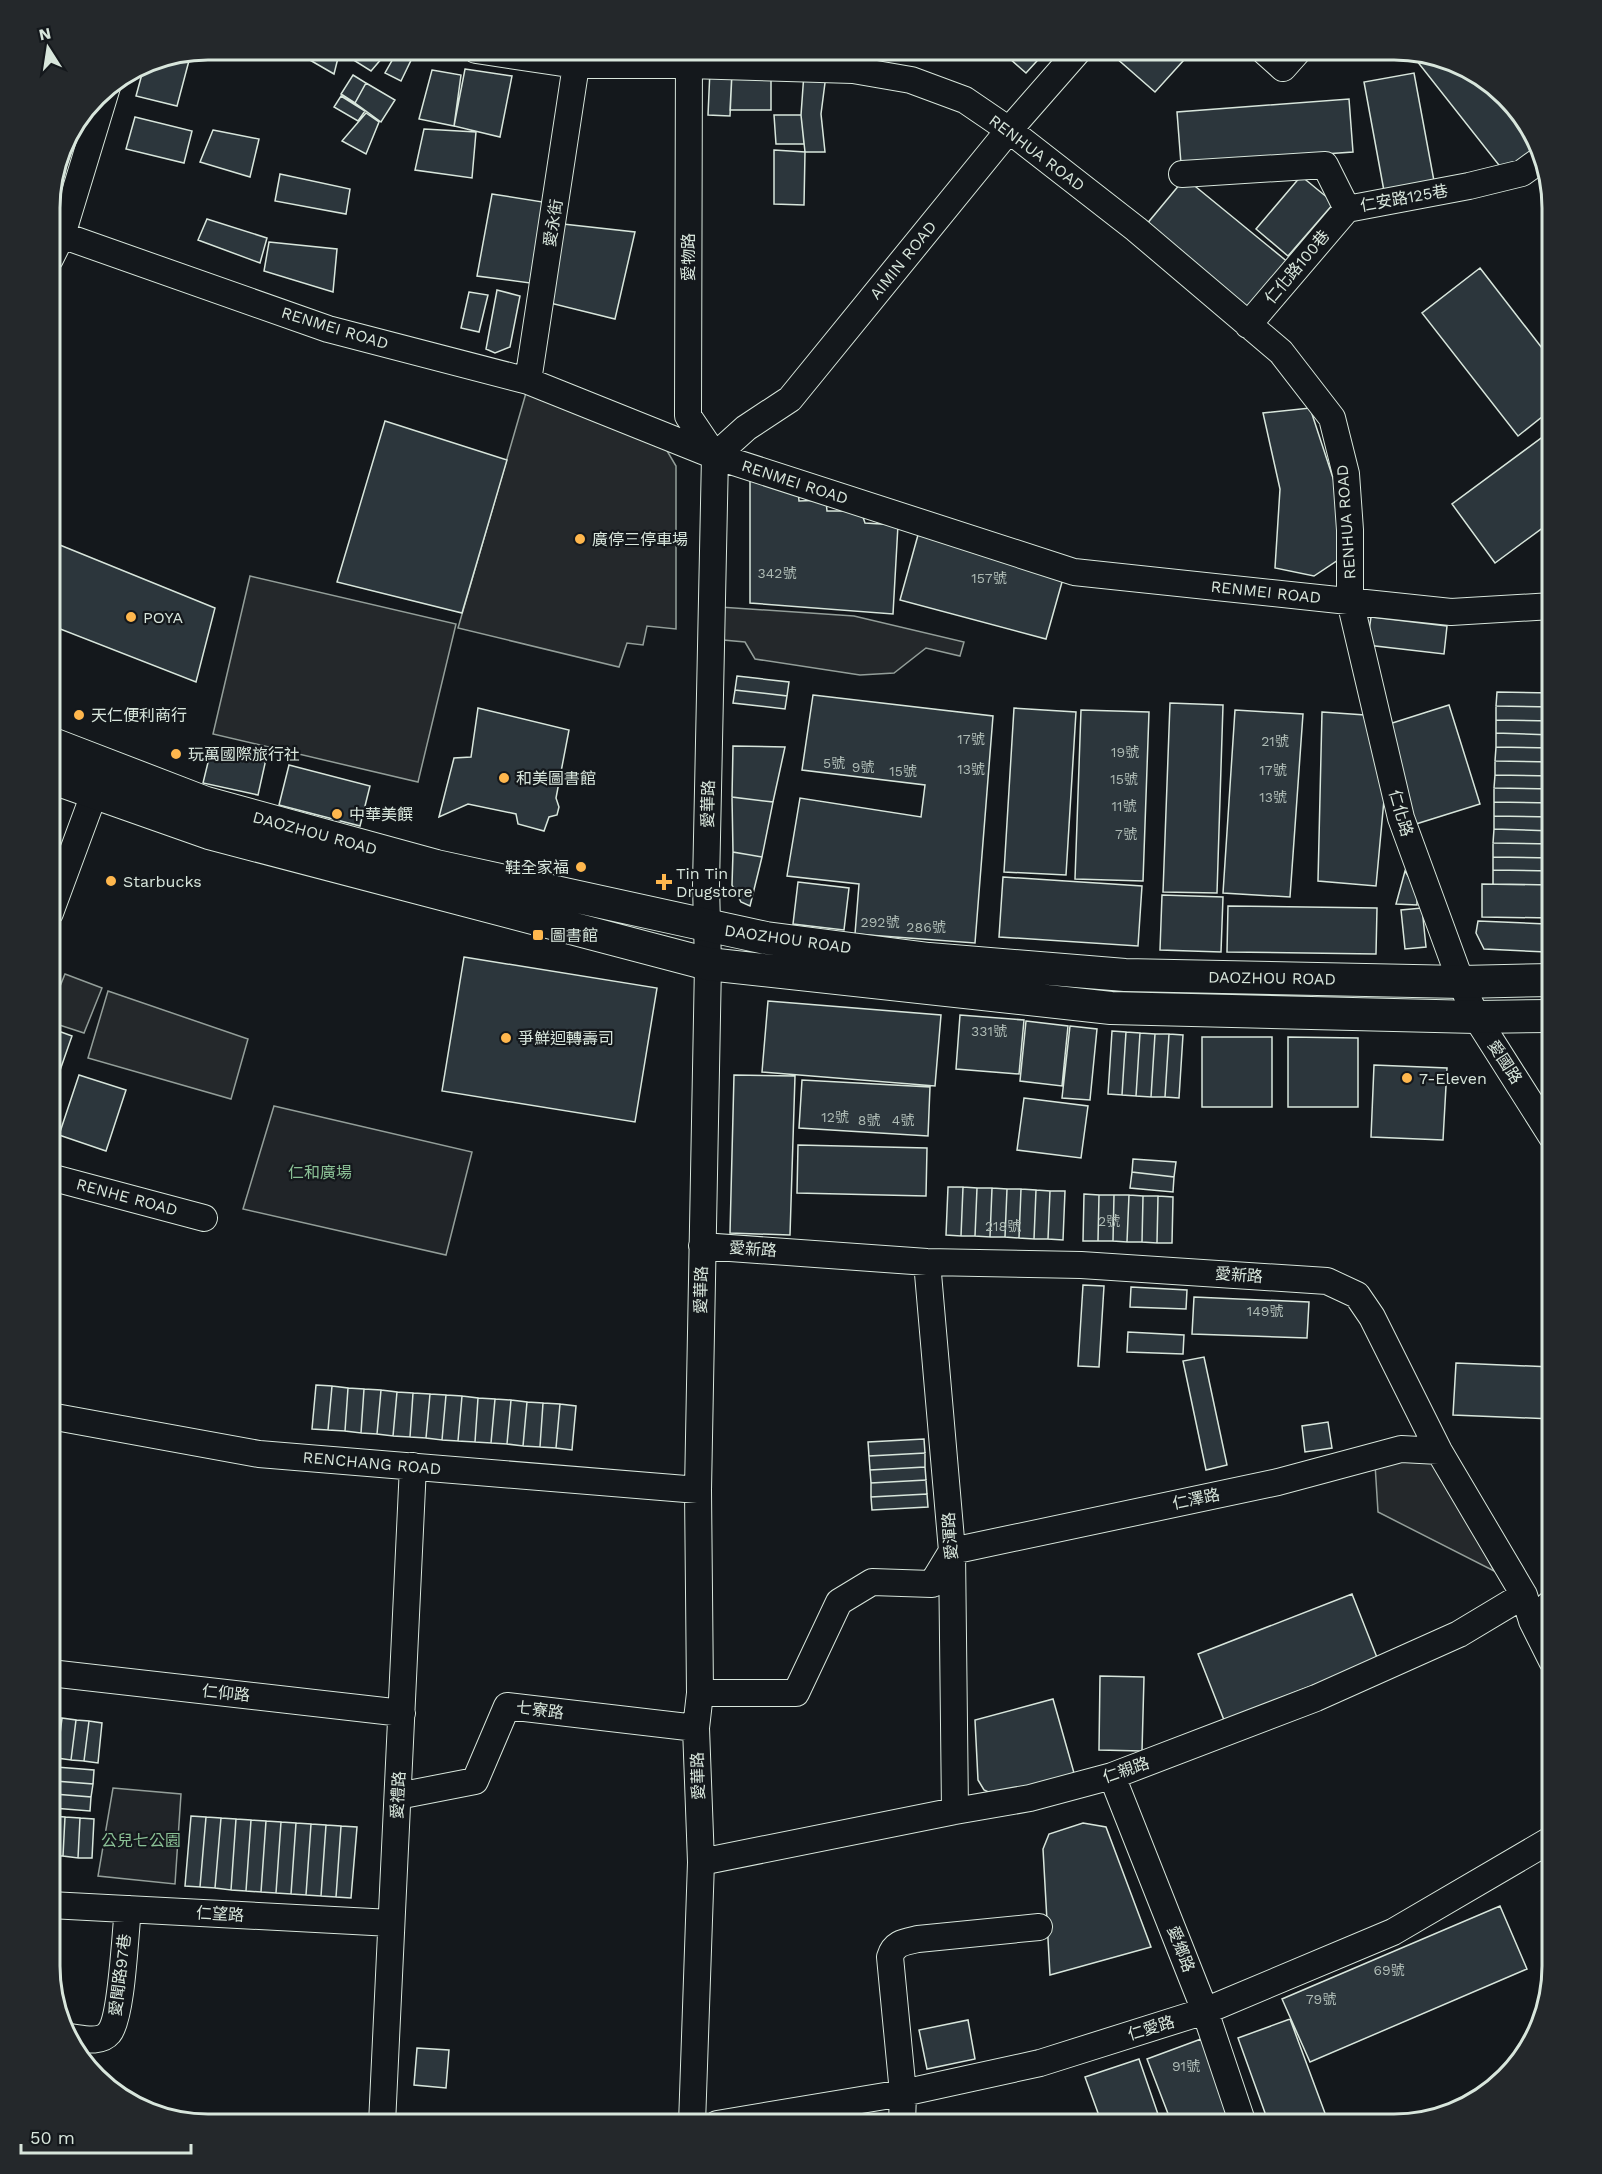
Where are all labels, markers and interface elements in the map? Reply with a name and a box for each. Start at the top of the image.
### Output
north arrow [18,18,78,78]
text: N [37,23,53,44]
street label: RENHUA ROAD [985,111,1089,195]
street label: 仁安路125巷 [1359,181,1449,215]
street label: 愛永街 [540,198,566,248]
street label: AIMIN ROAD [866,217,940,303]
street label: 仁化路100巷 [1261,226,1333,308]
street label: 愛物路 [679,233,698,281]
street label: RENMEI ROAD [279,303,391,353]
street label: RENMEI ROAD [739,456,851,508]
street label: RENHUA ROAD [1333,464,1359,580]
place label: 廣停三停車場 [592,530,688,549]
marker: 廣停三停車場 [573,532,587,546]
house number: 342號 [758,565,796,581]
house number: 157號 [971,570,1007,586]
street label: RENMEI ROAD [1210,577,1322,607]
place label: POYA [143,608,184,627]
marker: POYA [124,610,138,624]
place label: 天仁便利商行 [91,706,187,725]
marker: 天仁便利商行 [72,708,86,722]
house number: 17號 [957,731,985,747]
house number: 21號 [1261,733,1289,749]
house number: 19號 [1111,744,1139,760]
place label: 玩萬國際旅行社 [188,745,300,764]
marker: 玩萬國際旅行社 [169,747,183,761]
house number: 5號 [823,755,845,771]
house number: 9號 [852,759,874,775]
house number: 13號 [957,761,985,777]
house number: 17號 [1259,762,1287,778]
house number: 15號 [889,763,917,779]
place label: 和美圖書館 [516,769,596,788]
marker: 和美圖書館 [497,771,511,785]
house number: 15號 [1110,771,1138,787]
street label: 愛華路 [698,780,718,828]
street label: 仁化路 [1385,787,1417,839]
house number: 13號 [1259,789,1287,805]
house number: 11號 [1112,798,1136,814]
place label: 中華美饌 [349,805,413,824]
street label: DAOZHOU ROAD [251,807,379,859]
marker: 中華美饌 [330,807,344,821]
house number: 7號 [1115,826,1137,842]
place label: 鞋全家福 [505,858,569,877]
marker: 鞋全家福 [574,860,588,874]
place label: Tin Tin Drugstore [676,864,753,901]
place label: Starbucks [123,872,202,891]
marker: Starbucks [104,874,118,888]
marker: Tin Tin Drugstore [657,875,671,889]
house number: 292號 [861,914,899,930]
house number: 286號 [906,919,946,935]
street label: DAOZHOU ROAD [723,921,853,957]
place label: 圖書館 [550,926,598,945]
marker: 圖書館 [531,928,545,942]
street label: DAOZHOU ROAD [1208,967,1336,989]
house number: 331號 [971,1023,1007,1039]
place label: 爭鮮迴轉壽司 [518,1029,614,1048]
marker: 爭鮮迴轉壽司 [499,1031,513,1045]
street label: 愛國路 [1484,1037,1526,1087]
place label: 7-Eleven [1419,1069,1487,1088]
marker: 7-Eleven [1400,1071,1414,1085]
house number: 12號 [821,1109,849,1125]
house number: 8號 [858,1112,880,1128]
house number: 4號 [892,1112,914,1128]
park label: 仁和廣場 [288,1163,352,1182]
street label: RENHE ROAD [74,1174,180,1220]
house number: 2號 [1098,1213,1120,1229]
house number: 218號 [985,1218,1021,1234]
street label: 愛新路 [728,1238,778,1260]
street label: 愛新路 [1214,1264,1264,1286]
street label: 愛華路 [691,1266,711,1314]
house number: 149號 [1247,1303,1283,1319]
street label: RENCHANG ROAD [302,1447,442,1479]
street label: 仁澤路 [1171,1485,1221,1513]
street label: 愛渾路 [939,1511,961,1561]
street label: 仁仰路 [201,1681,251,1705]
street label: 七寮路 [515,1698,565,1722]
street label: 愛華路 [688,1752,708,1800]
street label: 仁親路 [1100,1753,1152,1787]
street label: 愛禮路 [387,1771,409,1819]
park label: 公兒七公園 [101,1831,181,1850]
street label: 仁望路 [196,1903,244,1925]
street label: 愛鄉路 [1164,1923,1198,1975]
street label: 愛聞路97巷 [106,1933,134,2017]
house number: 69號 [1373,1962,1405,1978]
house number: 79號 [1306,1991,1336,2007]
street label: 仁愛路 [1125,2012,1177,2044]
house number: 91號 [1172,2058,1200,2074]
scale bar [21,2117,190,2155]
text: 50 m [30,2127,75,2148]

